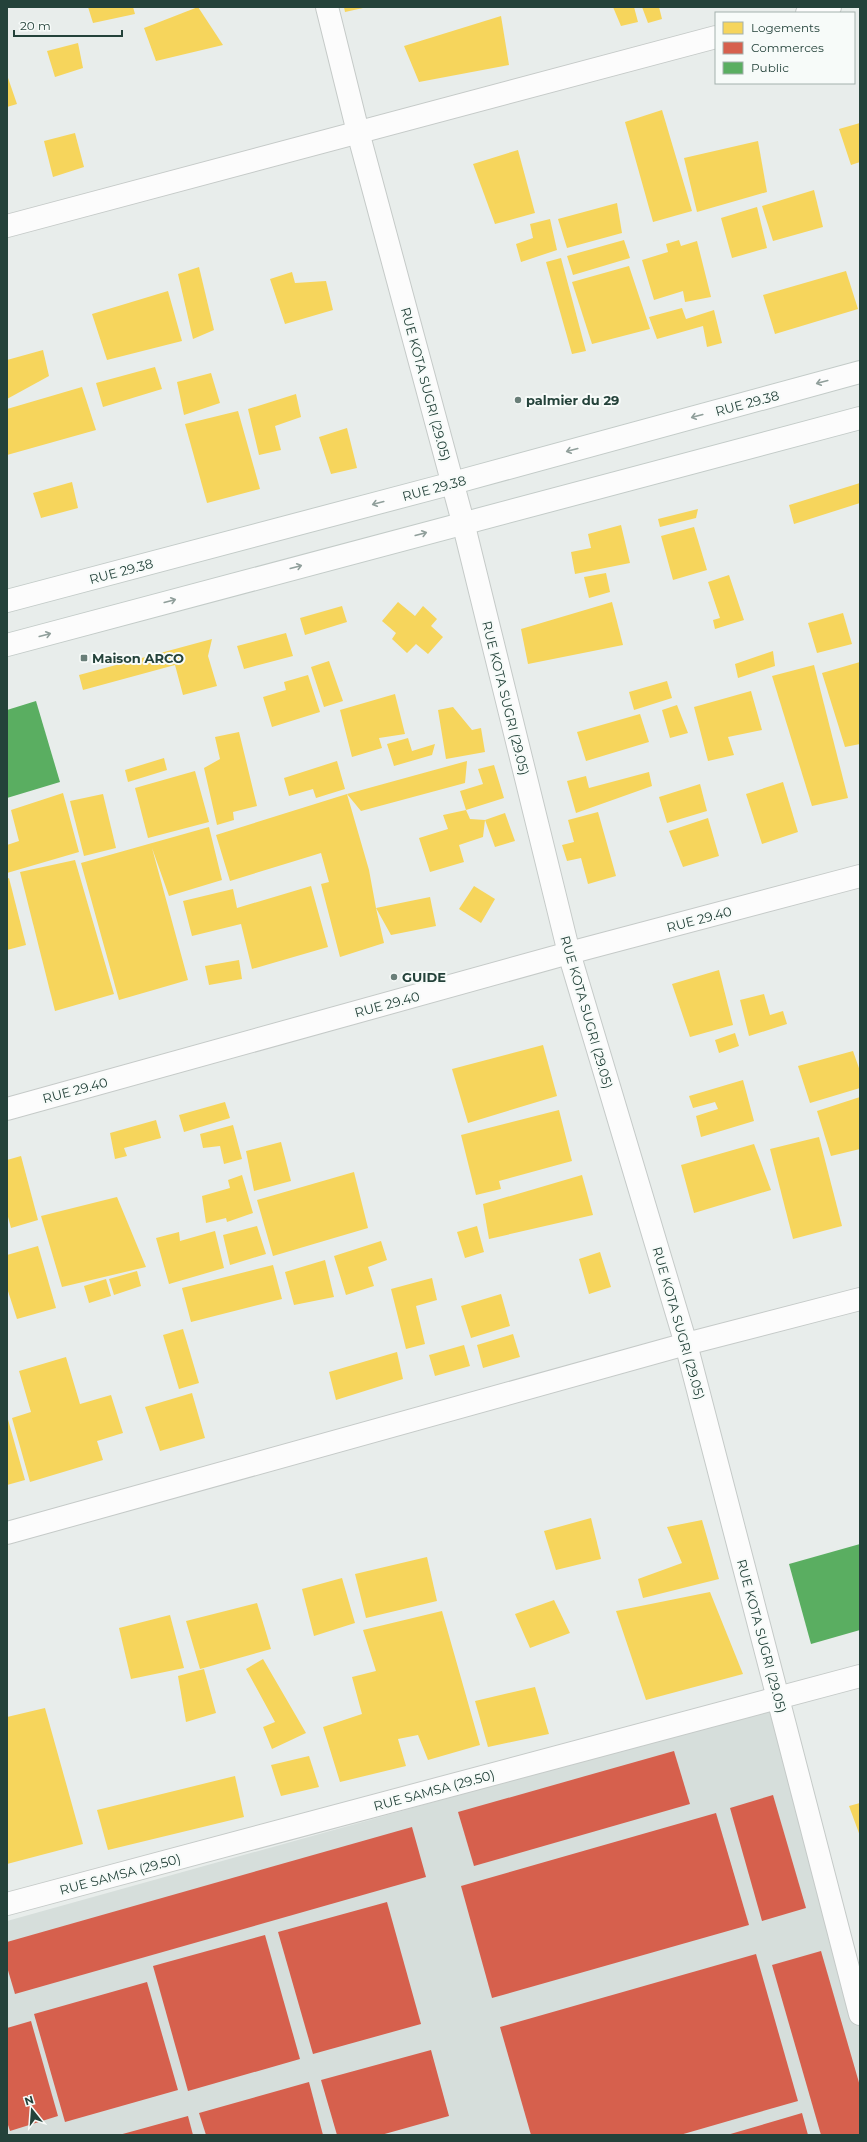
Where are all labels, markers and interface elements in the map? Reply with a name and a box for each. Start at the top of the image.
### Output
scale bar [14,12,122,38]
legend [715,12,855,84]
text: 20 m [20,18,51,33]
text: Logements [751,20,820,35]
text: Commerces [751,40,824,55]
text: Public [751,60,789,75]
street label: RUE KOTA SUGRI (29.05) [398,305,454,463]
one-way arrow [816,379,829,386]
street label: RUE 29.38 [713,387,781,419]
place label: palmier du 29 [526,392,619,408]
marker: palmier du 29 [513,395,523,405]
one-way arrow [691,413,704,420]
one-way arrow [565,447,578,455]
street label: RUE 29.38 [400,472,468,504]
one-way arrow [372,499,385,507]
one-way arrow [414,529,427,537]
street label: RUE 29.38 [87,555,155,587]
one-way arrow [289,563,302,570]
one-way arrow [163,597,176,604]
street label: RUE KOTA SUGRI (29.05) [479,619,533,777]
one-way arrow [38,631,51,638]
place label: Maison ARCO [92,650,184,666]
marker: Maison ARCO [79,653,89,663]
street label: RUE 29.40 [665,903,733,935]
street label: RUE KOTA SUGRI (29.05) [557,934,617,1090]
place label: GUIDE [402,969,446,985]
marker: GUIDE [389,972,399,982]
street label: RUE 29.40 [353,988,421,1020]
street label: RUE 29.40 [41,1074,109,1106]
street label: RUE KOTA SUGRI (29.05) [649,1245,709,1401]
street label: RUE KOTA SUGRI (29.05) [734,1557,790,1715]
street label: RUE SAMSA (29.50) [372,1766,496,1814]
street label: RUE SAMSA (29.50) [58,1850,182,1898]
north arrow [12,2090,52,2130]
text: N [23,2092,35,2108]

